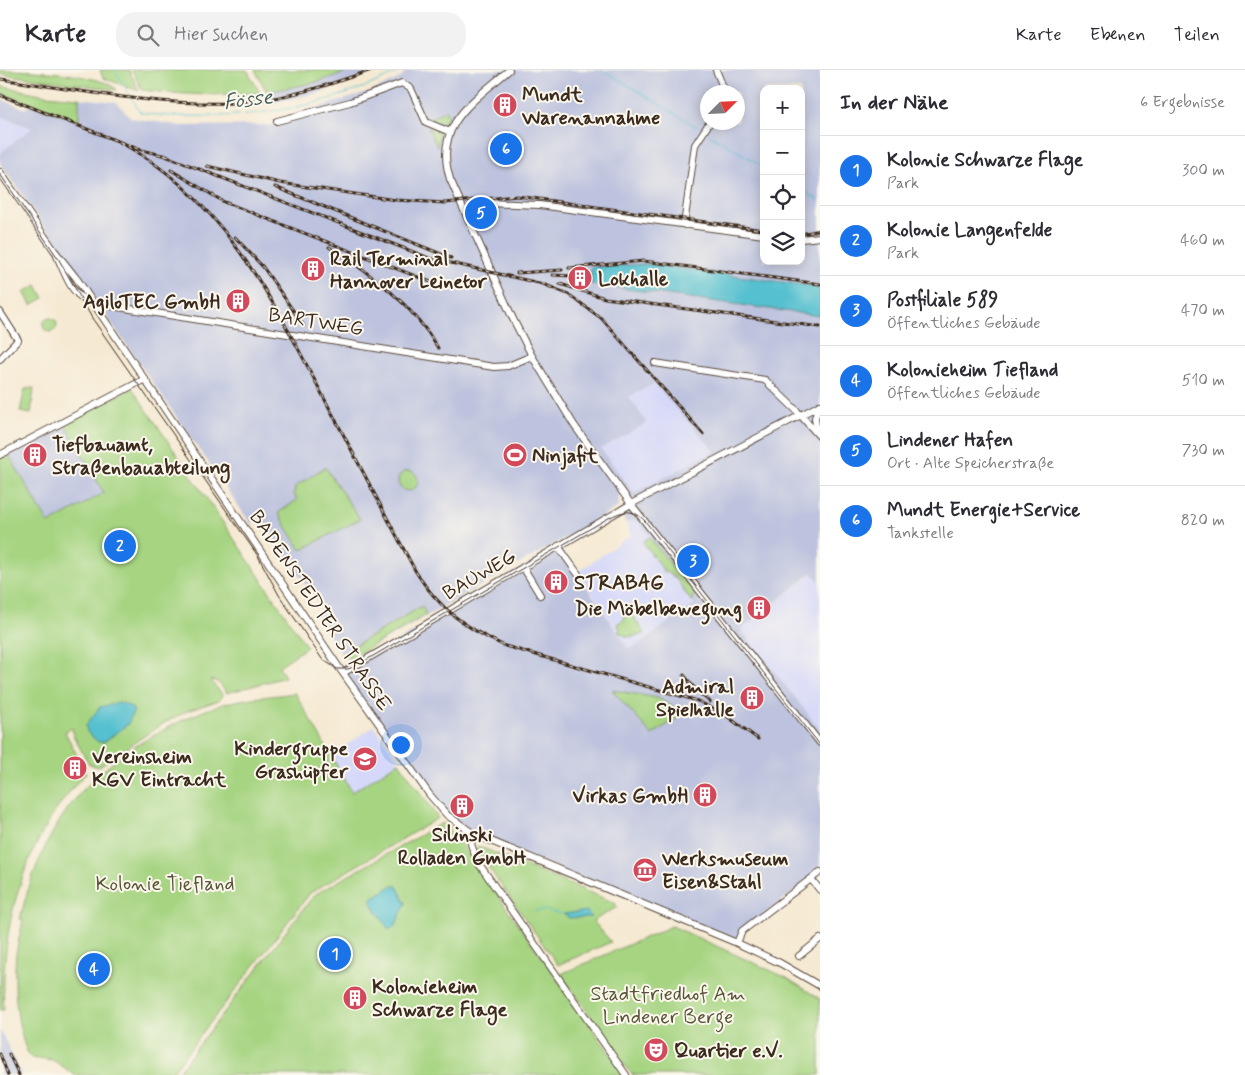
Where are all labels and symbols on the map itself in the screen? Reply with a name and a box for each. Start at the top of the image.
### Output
place label: Mundt Warenannahme [521,82,660,132]
water label: Fösse [222,83,275,117]
north arrow [700,85,745,130]
building icon: Mundt Warenannahme [492,92,518,118]
pin: 6 [490,130,522,168]
pin: 5 [465,194,497,232]
place label: Rail Terminal Hannover Leinetor [330,246,487,296]
building icon: Rail Terminal Hannover Leinetor [300,256,326,282]
building icon: Lokhalle [567,265,593,291]
place label: Lokhalle [598,266,669,293]
building icon: AgiloTEC GmbH [225,288,251,314]
place label: AgiloTEC GmbH [83,289,220,316]
street label: BARTWEG [266,302,365,343]
place label: Tiefbauamt, Straßenbauabteilung [52,432,230,484]
building icon: Tiefbauamt, Straßenbauabteilung [22,442,48,468]
sports icon: Ninjafit [502,442,528,468]
place label: Ninjafit [532,443,599,470]
street label: BADENSTEDTER STRASSE [242,505,397,717]
pin: 2 [104,527,136,565]
pin: 3 [677,542,709,580]
street label: BAUWEG [438,543,521,607]
building icon: STRABAG [543,569,569,595]
place label: STRABAG [574,570,664,597]
building icon: Die Möbelbewegung [746,595,772,621]
place label: Die Möbelbewegung [575,596,742,625]
place label: Admiral Spielhalle [656,674,734,724]
building icon: Admiral Spielhalle [739,685,765,711]
your location [388,732,414,758]
place label: Kindergruppe Grashüpfer [234,736,349,786]
place label: Vereinsheim KGV Eintracht [92,744,227,794]
school or university icon: Kindergruppe Grashüpfer [352,746,378,772]
building icon: Vereinsheim KGV Eintracht [62,755,88,781]
building icon: Virkas GmbH [692,782,718,808]
place label: Virkas GmbH [572,783,688,810]
building icon: Silinski Rolladen GmbH [449,793,475,819]
place label: Silinski Rolladen GmbH [398,822,527,872]
place label: Werksmuseum Eisen&Stahl [661,846,789,896]
museum icon: Werksmuseum Eisen&Stahl [632,857,658,883]
park label: Kolonie Tiefland [95,871,235,898]
pin: 1 [319,935,351,973]
pin: 4 [78,950,110,988]
place label: Kolonieheim Schwarze Flage [372,974,507,1026]
park label: Stadtfriedhof Am Lindener Berge [590,981,746,1033]
building icon: Kolonieheim Schwarze Flage [342,985,368,1011]
theatre icon: Quartier e.V. [643,1037,669,1063]
place label: Quartier e.V. [674,1038,783,1065]

